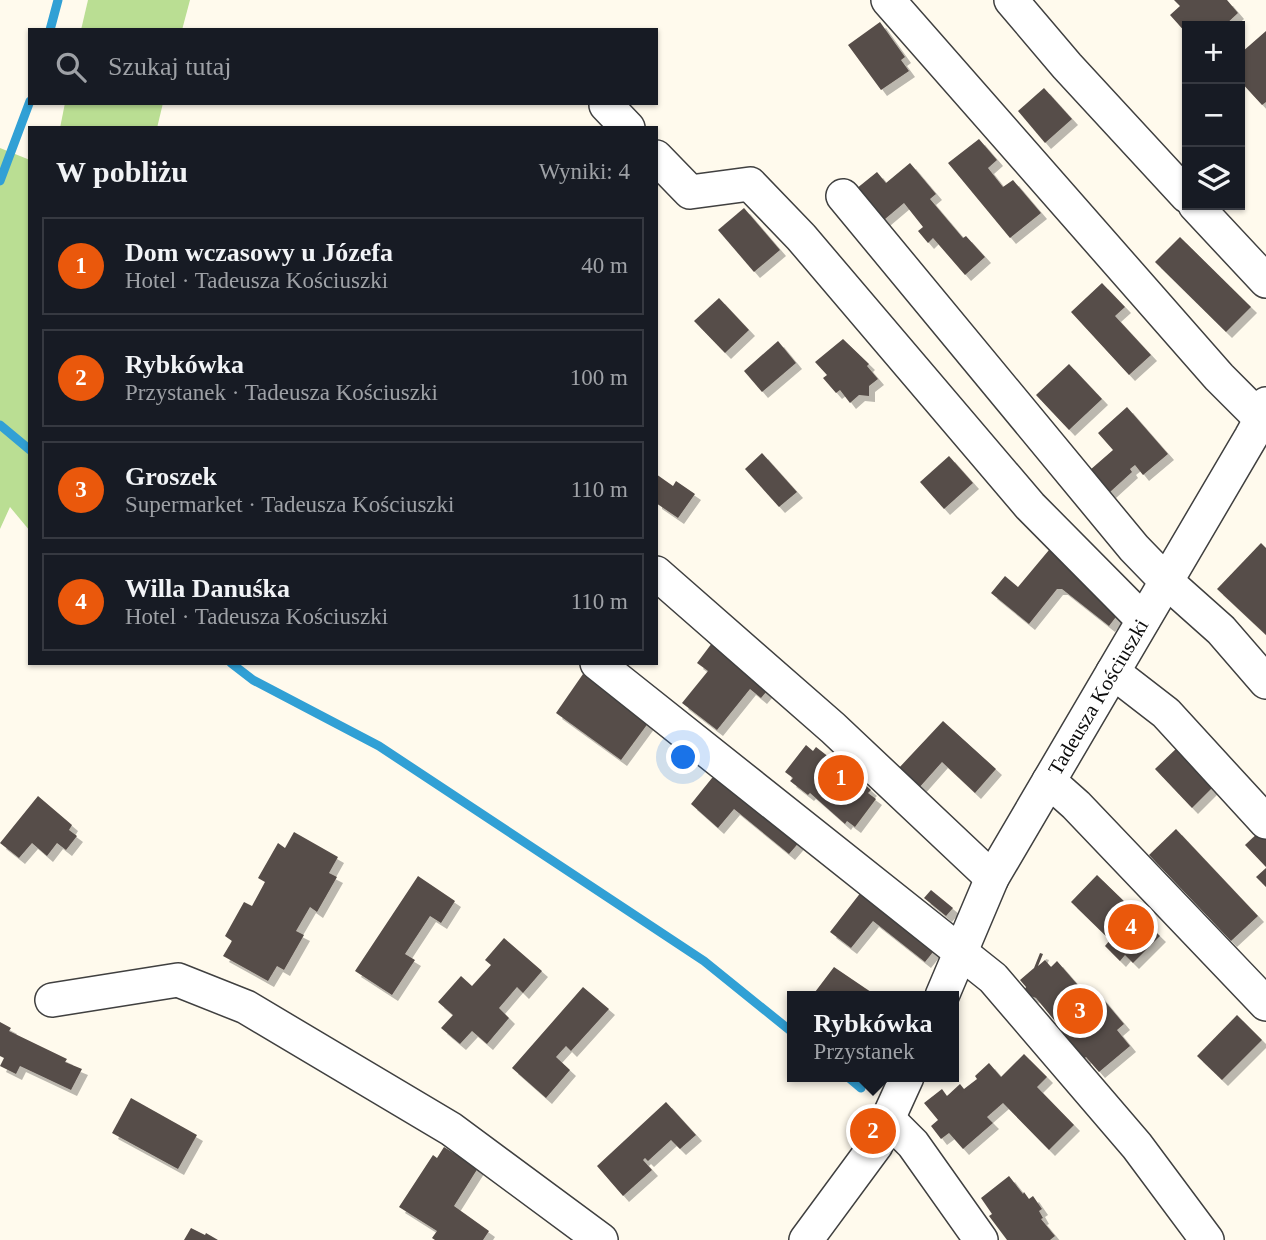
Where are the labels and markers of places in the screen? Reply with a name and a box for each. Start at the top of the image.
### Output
pin: 1 [818,752,864,804]
pin: 4 [1108,901,1154,953]
pin: 3 [1057,985,1103,1037]
pin: 2 [850,1105,896,1157]

